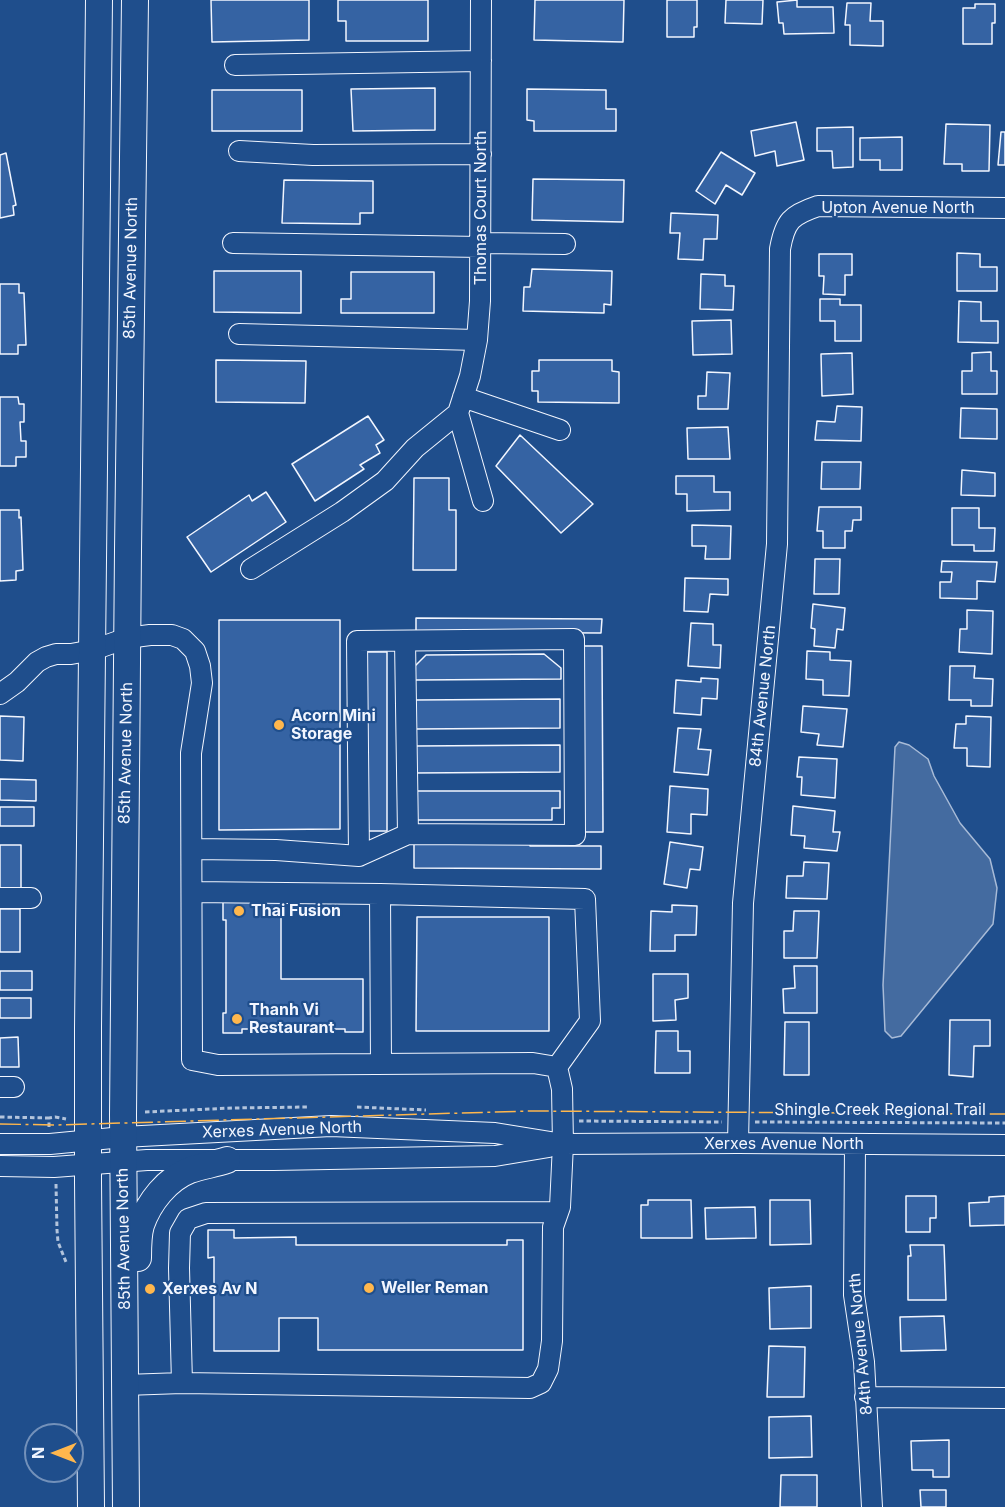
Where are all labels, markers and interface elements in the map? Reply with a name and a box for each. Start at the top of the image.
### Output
street label: Thomas Court North [471,131,491,285]
street label: 85th Avenue North [120,197,142,339]
street label: Upton Avenue North [821,198,975,218]
street label: 84th Avenue North [746,624,780,768]
street label: 85th Avenue North [115,682,137,824]
place label: Acorn Mini Storage [291,706,376,744]
marker: Acorn Mini Storage [272,718,286,732]
place label: Thai Fusion [251,901,341,921]
marker: Thai Fusion [232,904,246,918]
place label: Thanh Vi Restaurant [249,1000,334,1038]
marker: Thanh Vi Restaurant [230,1012,244,1026]
street label: Shingle Creek Regional Trail [774,1100,986,1120]
street label: Xerxes Avenue North [202,1118,362,1142]
street label: Xerxes Avenue North [704,1134,864,1154]
street label: 85th Avenue North [113,1168,135,1310]
street label: 84th Avenue North [845,1272,877,1416]
place label: Weller Reman [381,1278,489,1298]
place label: Xerxes Av N [162,1279,257,1299]
marker: Weller Reman [362,1281,376,1295]
marker: Xerxes Av N [143,1282,157,1296]
north arrow [24,1423,84,1483]
text: N [28,1447,48,1459]

